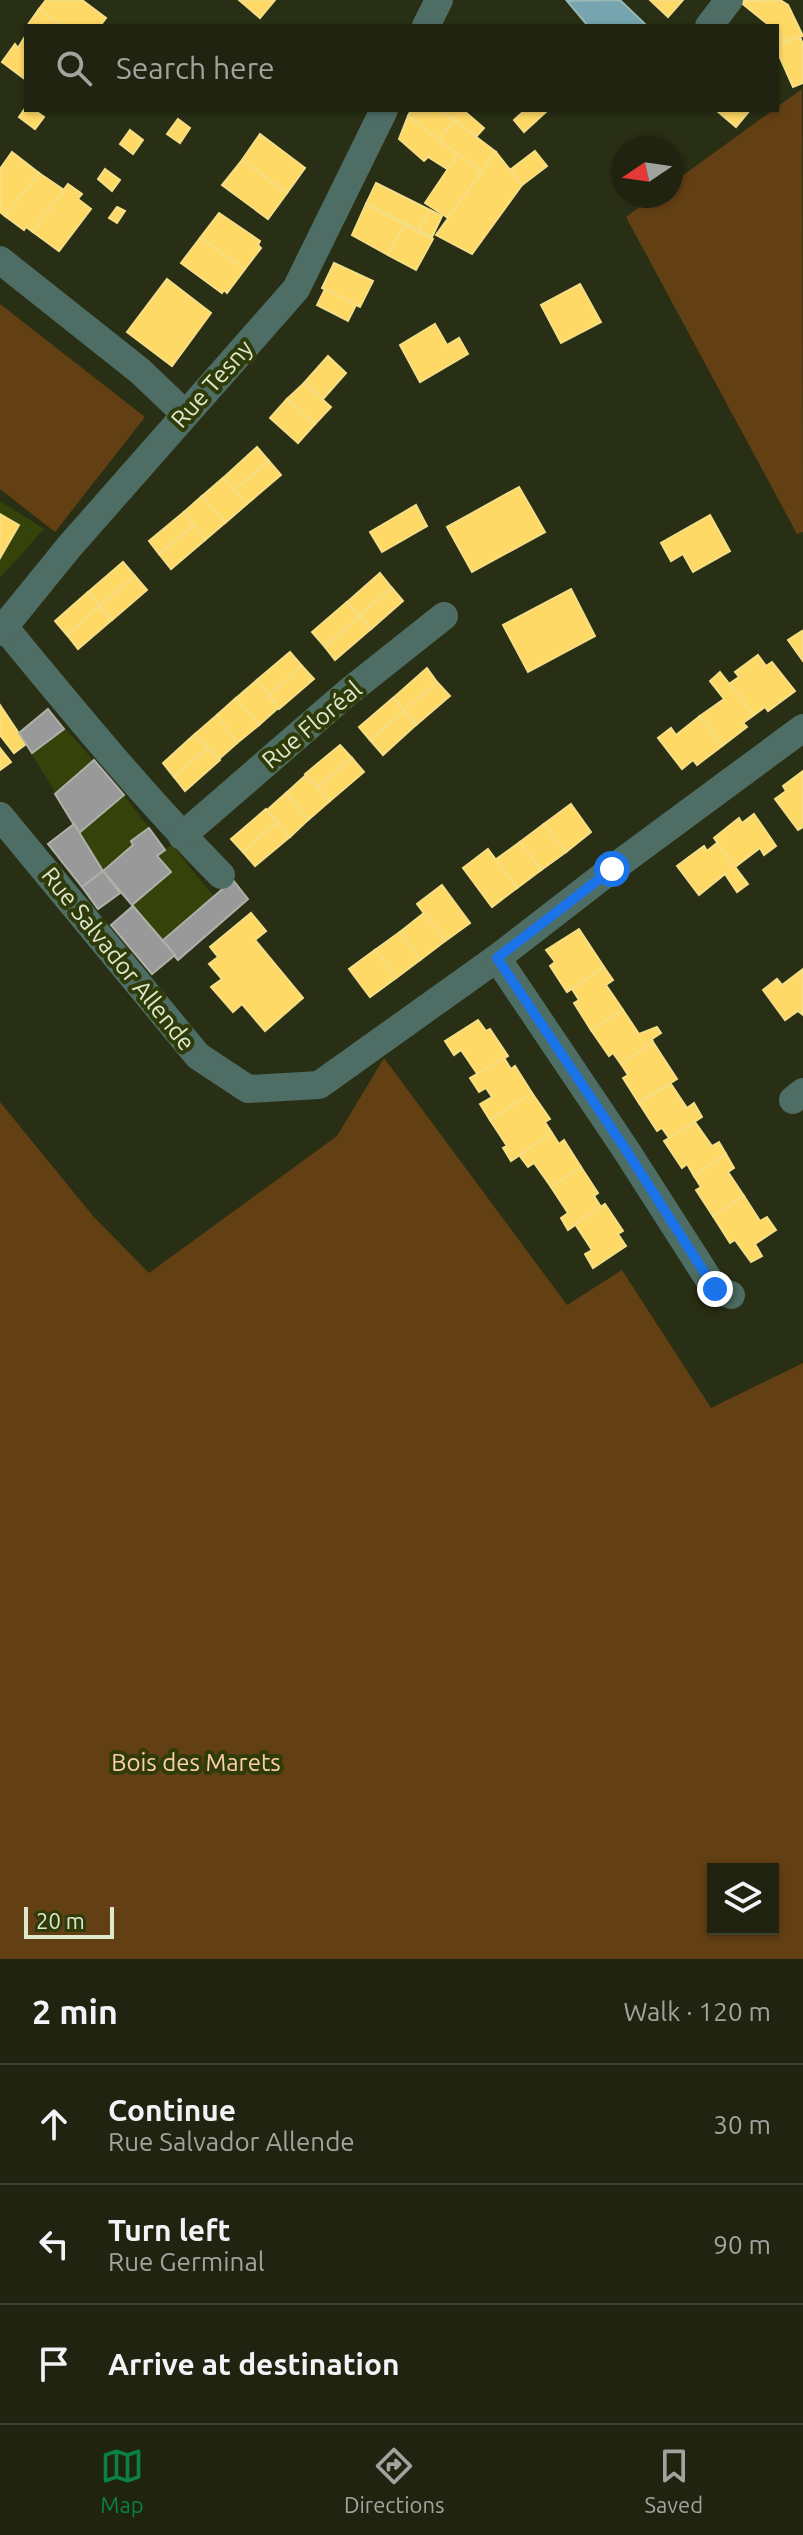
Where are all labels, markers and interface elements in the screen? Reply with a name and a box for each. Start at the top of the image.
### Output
search box [24,24,779,112]
icon: search [52,46,96,90]
text: Search here [116,51,275,85]
north arrow [611,136,683,208]
street label: Rue Tesny [165,334,258,433]
street label: Rue Floréal [257,675,367,774]
route start [594,851,630,887]
street label: Rue Salvador Allende [36,862,201,1056]
route end [697,1271,733,1307]
park label: Bois des Marets [111,1749,281,1776]
map controls [707,1863,779,1935]
button: layers [707,1863,779,1935]
scale bar [24,1903,114,1939]
text: 20 m [36,1908,85,1933]
text: 2 min [32,1992,118,2030]
text: Walk · 120 m [623,1997,771,2026]
text: Continue [108,2093,236,2127]
icon: ahead [32,2102,76,2146]
text: 30 m [713,2110,771,2139]
text: Rue Salvador Allende [108,2127,355,2156]
text: Turn left [108,2213,230,2247]
icon: left [32,2222,76,2266]
text: 90 m [713,2230,771,2259]
text: Rue Germinal [108,2247,265,2276]
icon: arrive [32,2342,76,2386]
text: Arrive at destination [108,2347,400,2381]
tab: Map [100,2444,144,2517]
tab: Directions [344,2444,445,2517]
tab: Saved [644,2444,703,2517]

